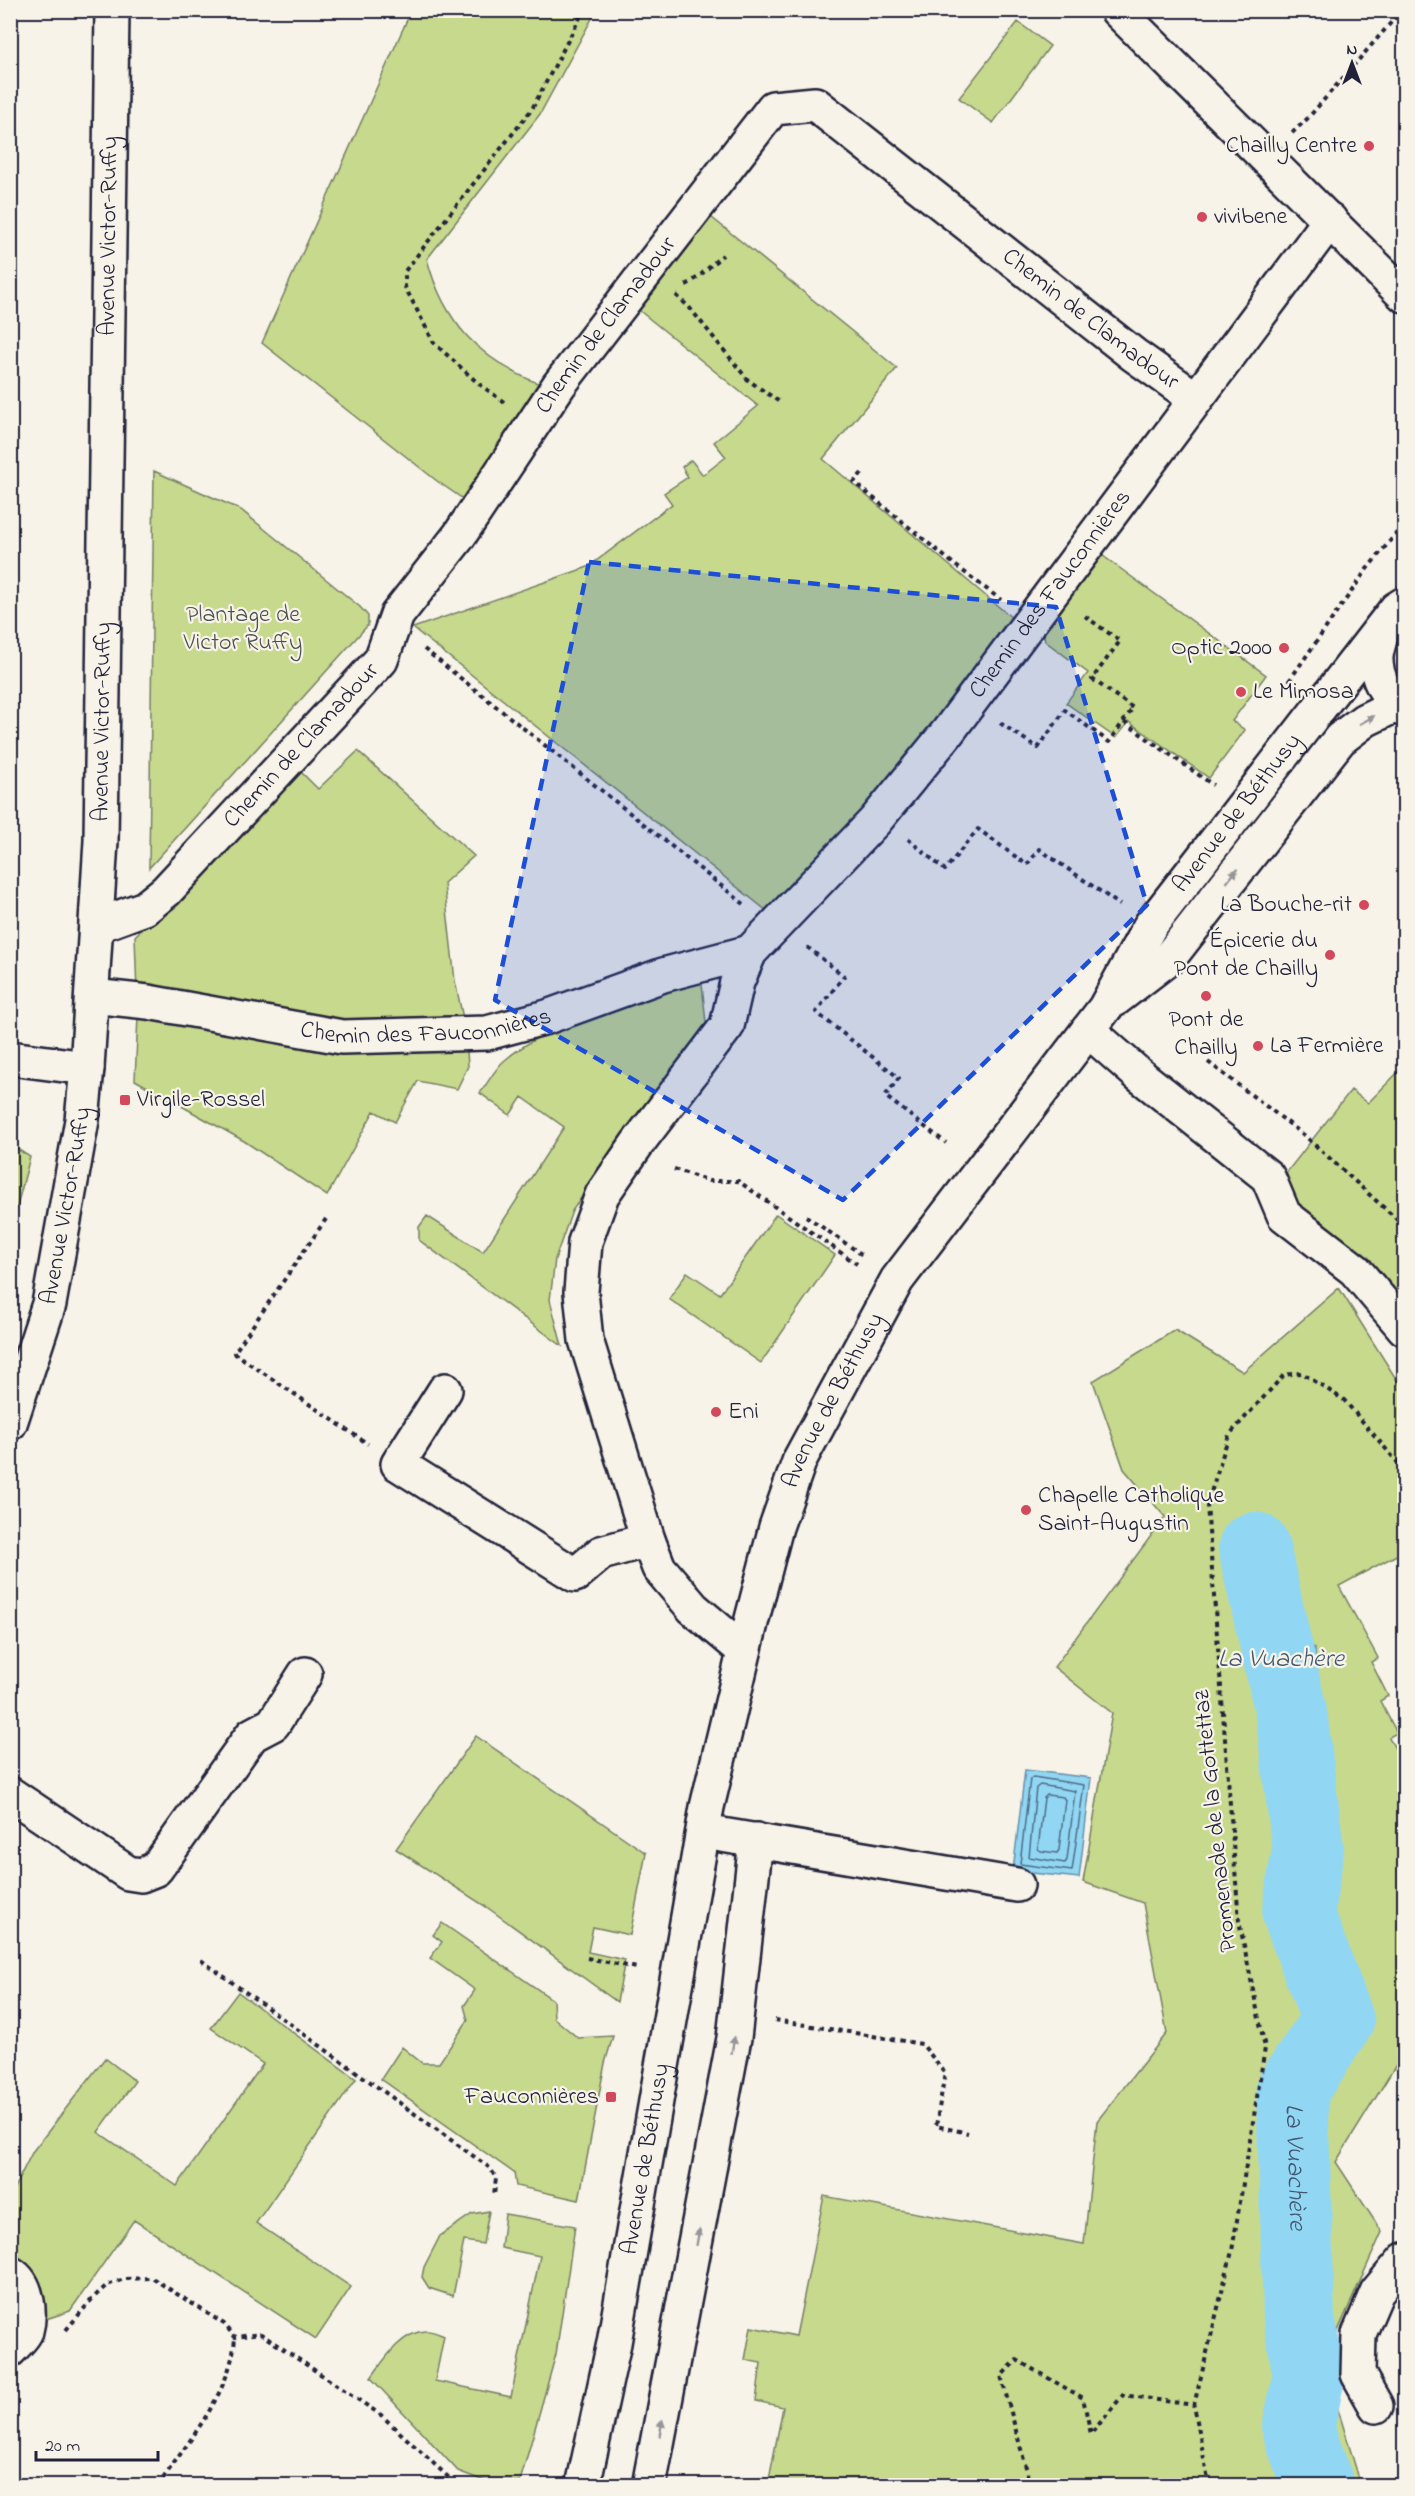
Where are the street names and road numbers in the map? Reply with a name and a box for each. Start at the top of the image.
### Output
street label: Avenue Victor-Ruffy [90,136,129,336]
street label: Chemin de Clamadour [527,229,685,421]
street label: Chemin de Clamadour [994,240,1187,399]
street label: Chemin des Fauconnières [961,482,1140,706]
street label: Avenue Victor-Ruffy [84,622,122,822]
street label: Chemin de Clamadour [215,654,388,836]
street label: Avenue de Béthusy [1164,726,1311,901]
street label: Chemin des Fauconnières [298,999,555,1055]
street label: Avenue Victor-Ruffy [32,1106,102,1307]
street label: Avenue de Béthusy [774,1306,894,1493]
street label: Promenade de la Gottettaz [1185,1687,1247,1954]
street label: Avenue de Béthusy [612,2061,681,2257]

